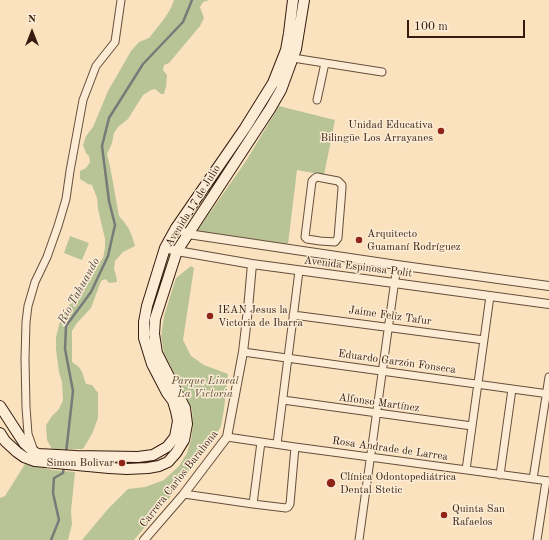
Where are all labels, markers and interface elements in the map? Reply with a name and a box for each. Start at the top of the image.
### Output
north arrow [12,12,52,52]
scale bar [409,12,527,38]
text: N [28,14,36,25]
text: 100 m [414,21,448,33]
place label: Unidad Educativa Bilingüe Los Arrayanes [321,118,433,144]
marker: Unidad Educativa Bilingüe Los Arrayanes [436,126,446,136]
street label: Avenida 17 de Julio [162,163,224,249]
place label: Arquitecto Guamaní Rodríguez [367,227,461,253]
marker: Arquitecto Guamaní Rodríguez [354,235,364,245]
street label: Avenida Espinosa Polit [303,254,413,280]
water label: Río Tahuando [55,255,103,327]
place label: IEAN Jesus la Victoria de Ibarra [218,303,303,329]
street label: Jaime Feliz Tafur [348,304,432,328]
marker: IEAN Jesus la Victoria de Ibarra [205,311,215,321]
street label: Eduardo Garzón Fonseca [337,347,457,377]
park label: Parque Lineal La Victoria [171,374,239,400]
street label: Alfonso Martínez [338,391,420,415]
street label: Carrera Carlos Barahona [137,428,221,530]
street label: Rosa Andrade de Larrea [331,434,449,464]
place label: Simon Bolivar [47,456,114,470]
marker: Simon Bolivar [117,458,127,468]
place label: Clínica Odontopediátrica Dental Stetic [340,470,456,496]
marker: Clínica Odontopediátrica Dental Stetic [325,477,337,489]
place label: Quinta San Rafaelos [452,502,505,528]
marker: Quinta San Rafaelos [439,510,449,520]

